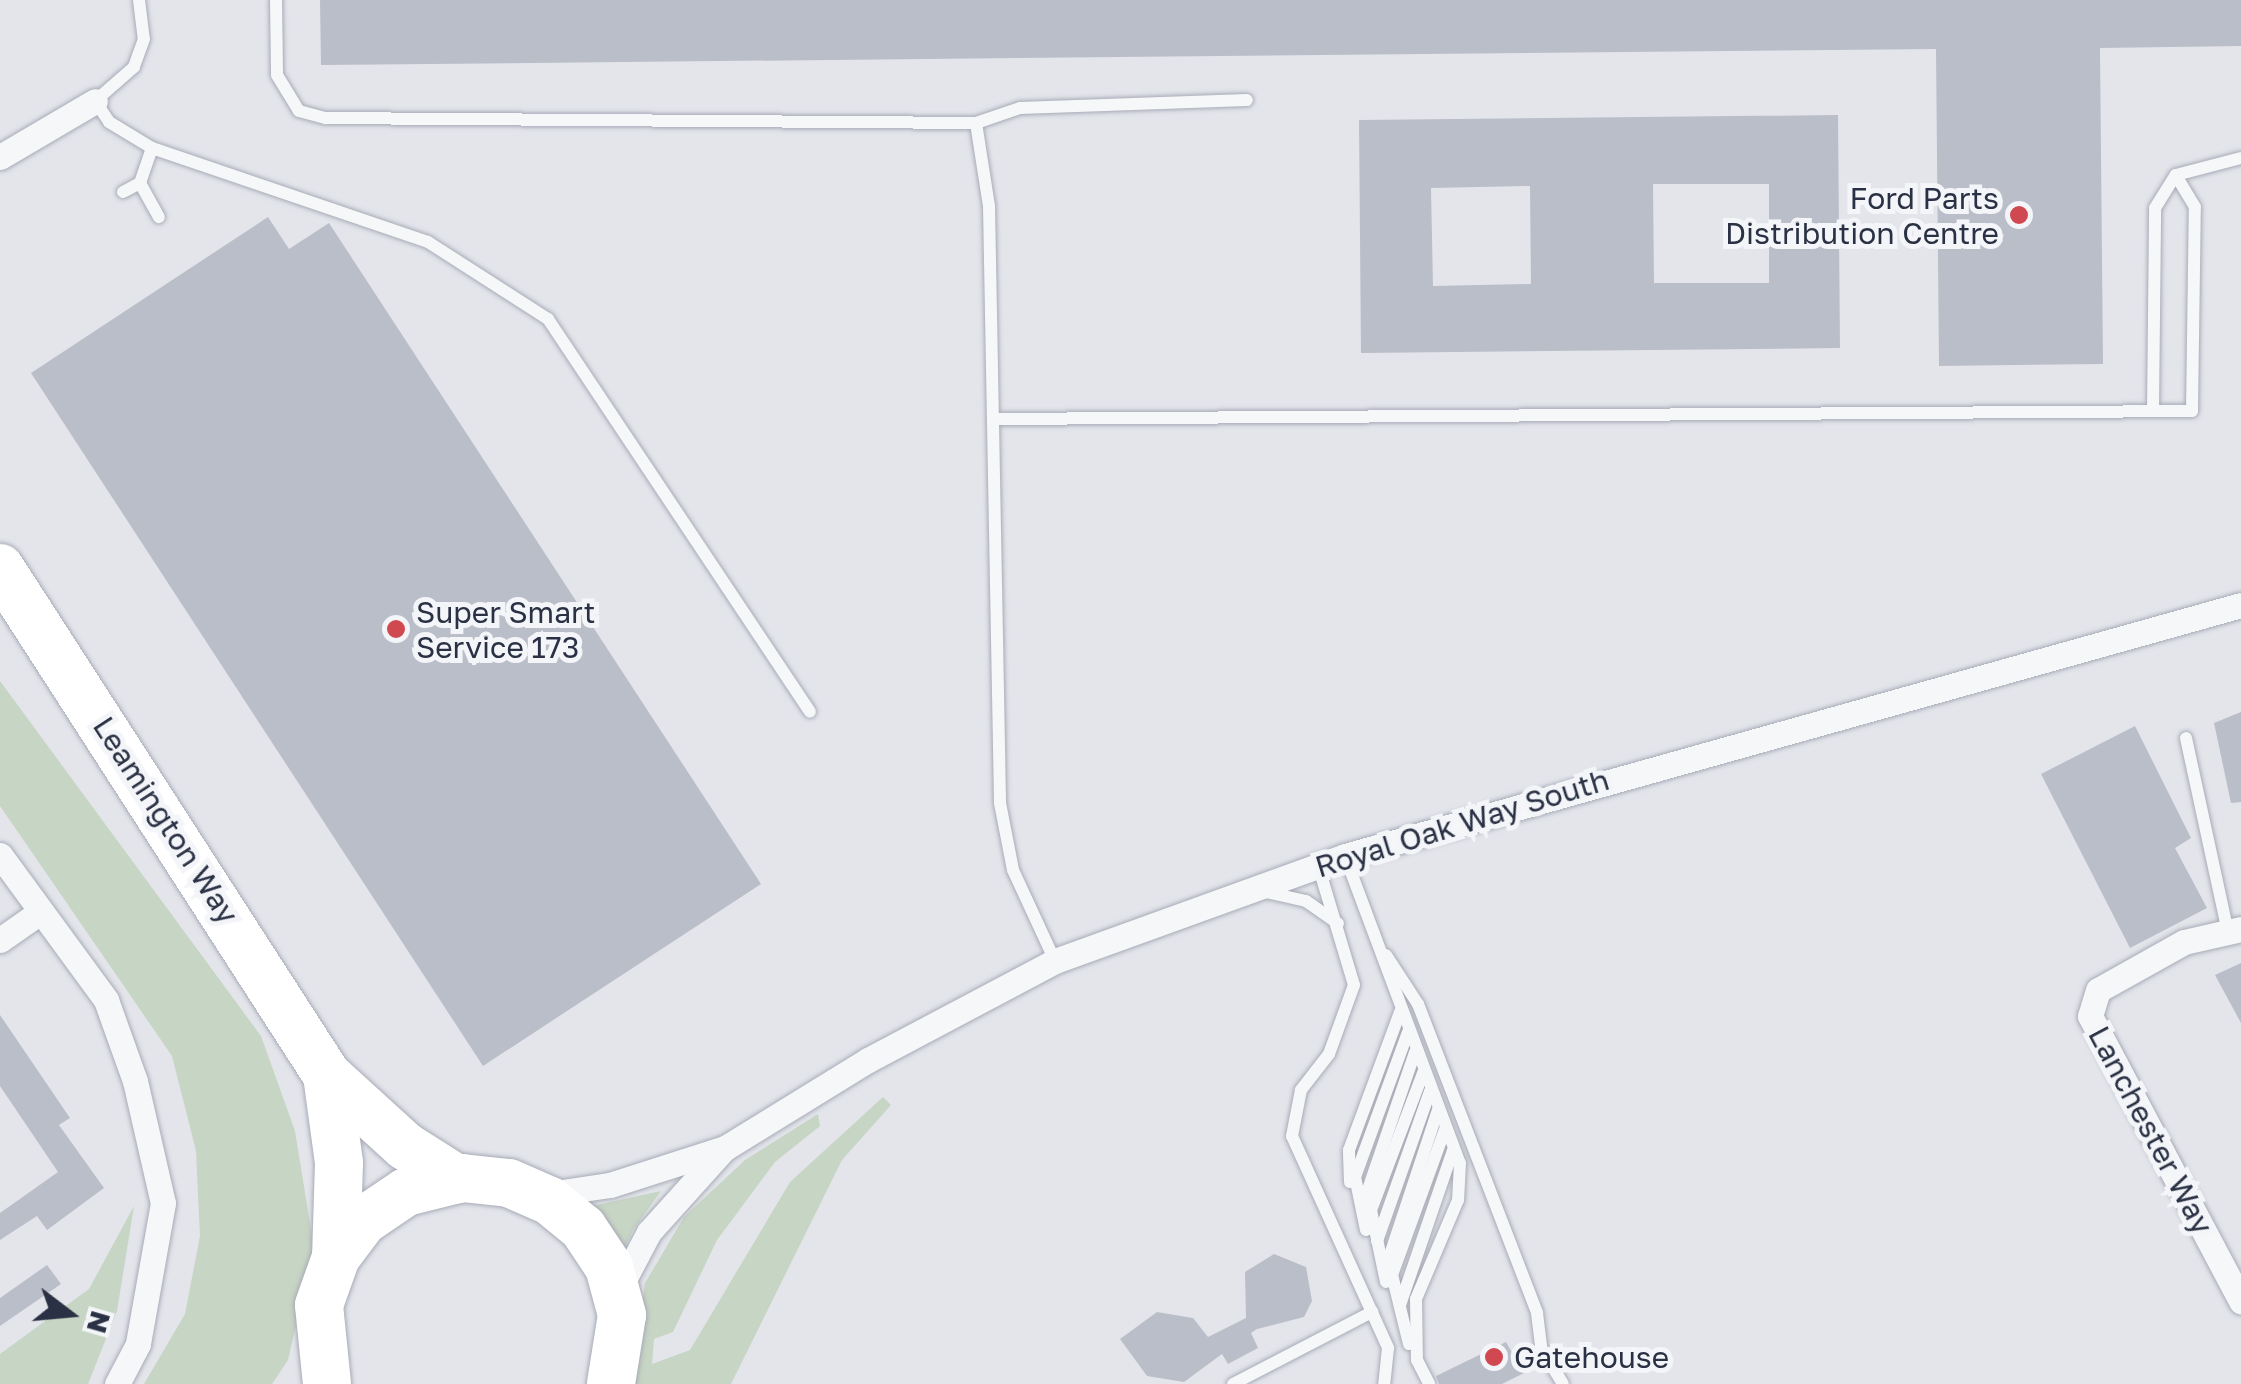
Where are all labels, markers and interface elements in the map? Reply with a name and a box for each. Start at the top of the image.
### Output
place label: Ford Parts Distribution Centre [1725,180,1999,250]
marker: Ford Parts Distribution Centre [2008,204,2030,226]
place label: Super Smart Service 173 [416,594,595,664]
marker: Super Smart Service 173 [385,618,407,640]
street label: Leamington Way [86,710,246,930]
street label: Royal Oak Way South [1311,761,1613,885]
street label: Lanchester Way [2081,1020,2221,1240]
north arrow [20,1264,120,1364]
text: N [81,1308,118,1337]
place label: Gatehouse [1514,1339,1669,1375]
marker: Gatehouse [1483,1346,1505,1368]

